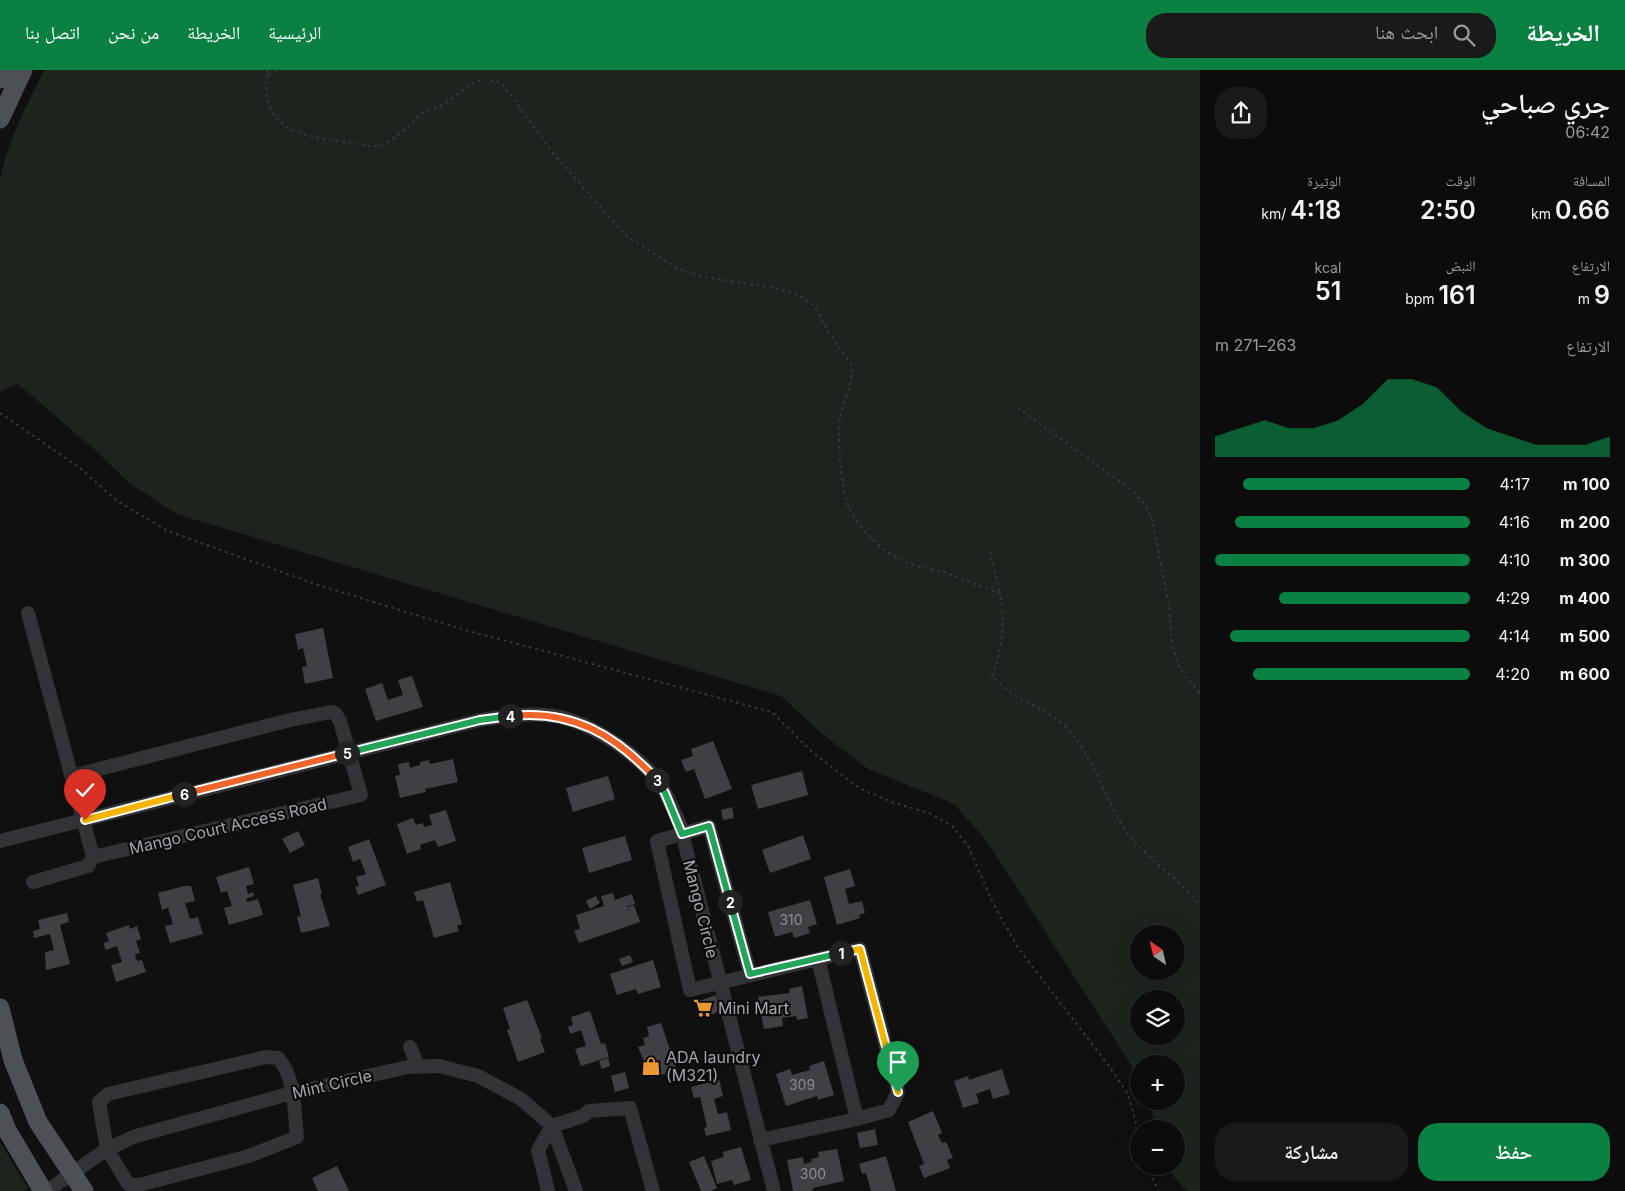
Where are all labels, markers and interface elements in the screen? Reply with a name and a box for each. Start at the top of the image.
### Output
search box [1146,13,1496,58]
text: الخريطة [1526,18,1600,47]
text: ابحث هنا [1375,21,1438,44]
icon: search [1450,21,1478,49]
text: اتصل بنا [25,22,80,43]
text: من نحن [108,22,159,43]
text: الخريطة [187,22,240,43]
text: الرئيسية [268,22,322,43]
text: جري صباحي [1481,86,1610,120]
button: share [1215,87,1267,139]
text: 06:42 [1565,122,1610,142]
text: الوتيرة [1307,172,1341,189]
text: الوقت [1446,172,1476,189]
text: المسافة [1573,172,1610,189]
text: 4:18 [1290,195,1341,225]
text: 2:50 [1420,195,1476,225]
text: 0.66 [1555,195,1610,225]
text: /km [1261,205,1290,222]
text: km [1531,205,1555,222]
text: النبض [1446,257,1476,274]
text: الارتفاع [1572,257,1610,274]
text: kcal [1315,259,1341,276]
text: 51 [1315,276,1341,306]
text: 161 [1439,280,1476,310]
text: 9 [1594,280,1610,310]
text: bpm [1405,290,1439,307]
text: m [1578,290,1594,307]
text: 263–271 m [1215,335,1296,355]
text: الارتفاع [1566,336,1610,356]
text: 4:17 [1499,474,1530,494]
text: 100 m [1563,474,1610,494]
text: 4:16 [1499,512,1530,532]
text: 200 m [1560,512,1610,532]
text: 4:10 [1498,550,1530,570]
text: 300 m [1560,550,1610,570]
text: 4:29 [1495,588,1530,608]
text: 400 m [1559,588,1610,608]
text: 4:14 [1498,626,1530,646]
text: 500 m [1560,626,1610,646]
text: 4:20 [1495,664,1530,684]
text: 600 m [1560,664,1610,684]
pin: 4 [498,704,522,728]
text: 4 [506,708,515,725]
pin: 5 [334,740,360,766]
text: 5 [343,745,352,762]
pin: 3 [644,768,670,792]
pin [64,769,106,820]
text: 3 [653,772,662,789]
icon: check [71,776,99,804]
pin: 6 [172,782,196,806]
text: 6 [180,786,189,803]
street label: Mango Court Access Road [127,794,329,858]
street label: Mango Circle [679,858,723,960]
pin: 2 [718,890,742,914]
text: 2 [726,894,735,911]
house number: 310 [779,911,803,928]
north arrow [1130,925,1185,980]
map controls [1130,925,1185,1175]
pin: 1 [828,940,854,966]
text: 1 [838,945,845,962]
button: layers [1130,990,1185,1045]
supermarket icon: Mini Mart [692,997,714,1019]
place label: Mini Mart [718,998,789,1018]
pin [877,1041,919,1092]
place label: ADA laundry (M321) [666,1047,760,1085]
icon: arrive [884,1048,912,1076]
shop icon: ADA laundry (M321) [640,1055,662,1077]
button: + [1130,1055,1185,1110]
street label: Mint Circle [290,1065,374,1103]
house number: 309 [789,1076,815,1093]
button: − [1130,1120,1185,1175]
button: مشاركة [1215,1123,1408,1181]
button: حفظ [1418,1123,1610,1181]
house number: 300 [800,1165,826,1182]

